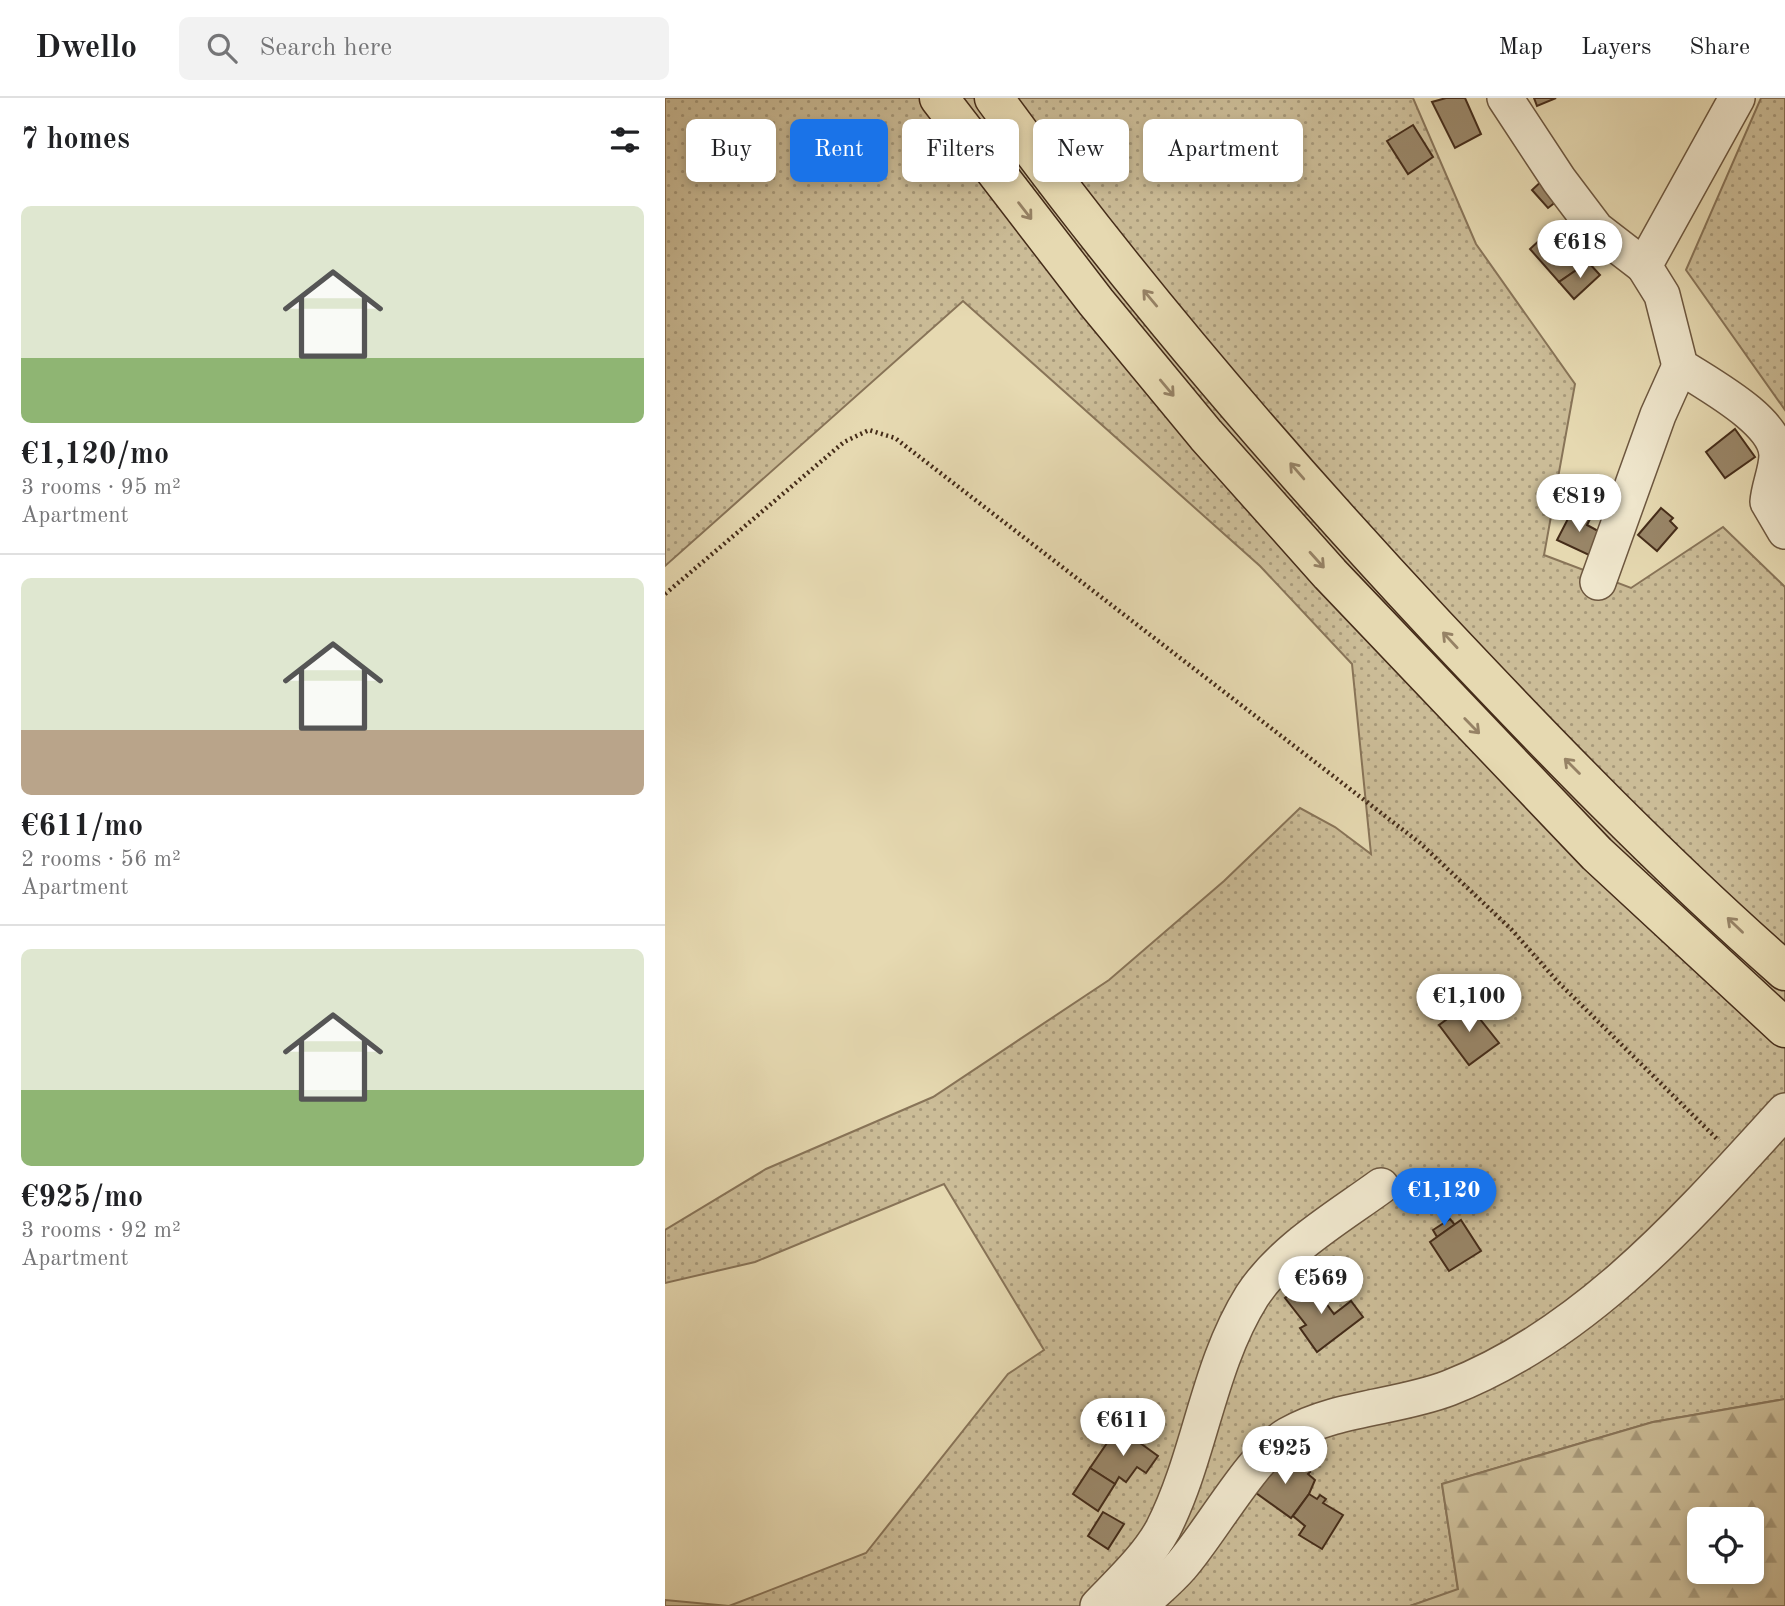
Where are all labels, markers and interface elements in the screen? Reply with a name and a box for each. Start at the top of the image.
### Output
search box [179,17,669,80]
icon: search [203,29,241,67]
text: Dwello [35,32,137,65]
text: Search here [259,35,392,61]
text: Map [1499,36,1543,60]
text: Layers [1581,36,1651,60]
text: Share [1689,36,1750,60]
chip: Buy [686,119,776,182]
chip: Rent [790,119,888,182]
chip: Filters [902,119,1019,182]
chip: New [1033,119,1129,182]
chip: Apartment [1143,119,1303,182]
icon: filters [606,121,644,159]
text: 7 homes [21,125,130,155]
one-way arrow [1018,201,1033,219]
pin: €618 [1539,220,1621,280]
text: €618 [1553,231,1607,254]
icon: home [270,251,396,377]
one-way arrow [1142,289,1158,307]
one-way arrow [1160,379,1175,397]
text: €1,120/mo [21,440,169,470]
one-way arrow [1289,463,1305,481]
pin: €819 [1538,474,1620,534]
text: 3 rooms · 95 m² [21,476,181,499]
text: €819 [1552,485,1606,508]
text: Apartment [21,504,129,527]
one-way arrow [1309,550,1325,568]
icon: home [270,623,396,749]
one-way arrow [1441,632,1458,649]
one-way arrow [1464,717,1481,734]
one-way arrow [1564,758,1581,775]
text: €611/mo [21,812,143,842]
text: 2 rooms · 56 m² [21,848,181,871]
text: Apartment [21,876,129,899]
one-way arrow [1727,916,1744,933]
pin: €1,100 [1412,974,1526,1034]
text: €1,100 [1432,985,1506,1008]
icon: home [270,994,396,1120]
pin: €1,120 [1387,1168,1501,1228]
text: €1,120 [1407,1179,1481,1202]
text: €925/mo [21,1183,143,1213]
text: 3 rooms · 92 m² [21,1219,181,1242]
text: Apartment [21,1247,129,1270]
pin: €569 [1280,1256,1362,1316]
text: €569 [1294,1267,1348,1290]
pin: €611 [1082,1398,1164,1458]
text: €611 [1096,1409,1150,1432]
pin: €925 [1244,1426,1326,1486]
text: €925 [1258,1437,1312,1460]
map controls [1687,1507,1764,1584]
button: locate [1687,1507,1764,1584]

